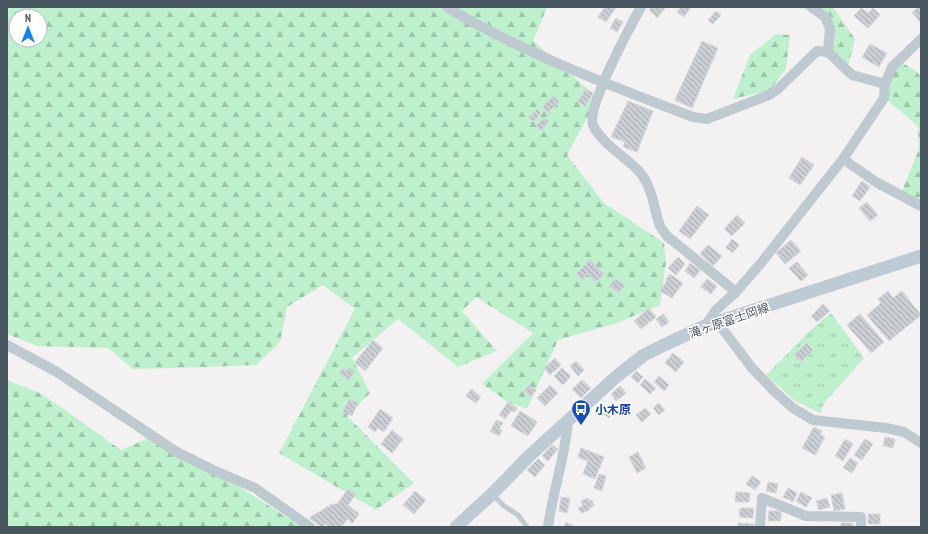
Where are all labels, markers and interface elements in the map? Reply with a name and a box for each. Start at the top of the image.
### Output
north arrow [8,8,48,48]
text: N [25,11,31,25]
street label: 滝ヶ原富士岡線 [687,299,771,341]
bus stop icon: 小木原 [570,398,592,426]
place label: 小木原 [595,402,631,417]

